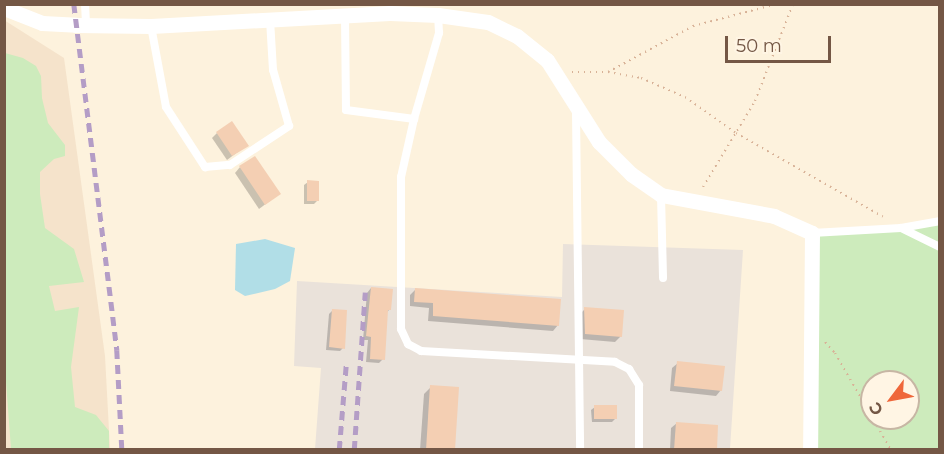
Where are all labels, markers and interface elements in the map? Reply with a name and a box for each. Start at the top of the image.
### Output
scale bar [728,24,834,62]
text: 50 m [736,35,782,57]
north arrow [860,370,920,430]
text: С [865,399,887,419]

